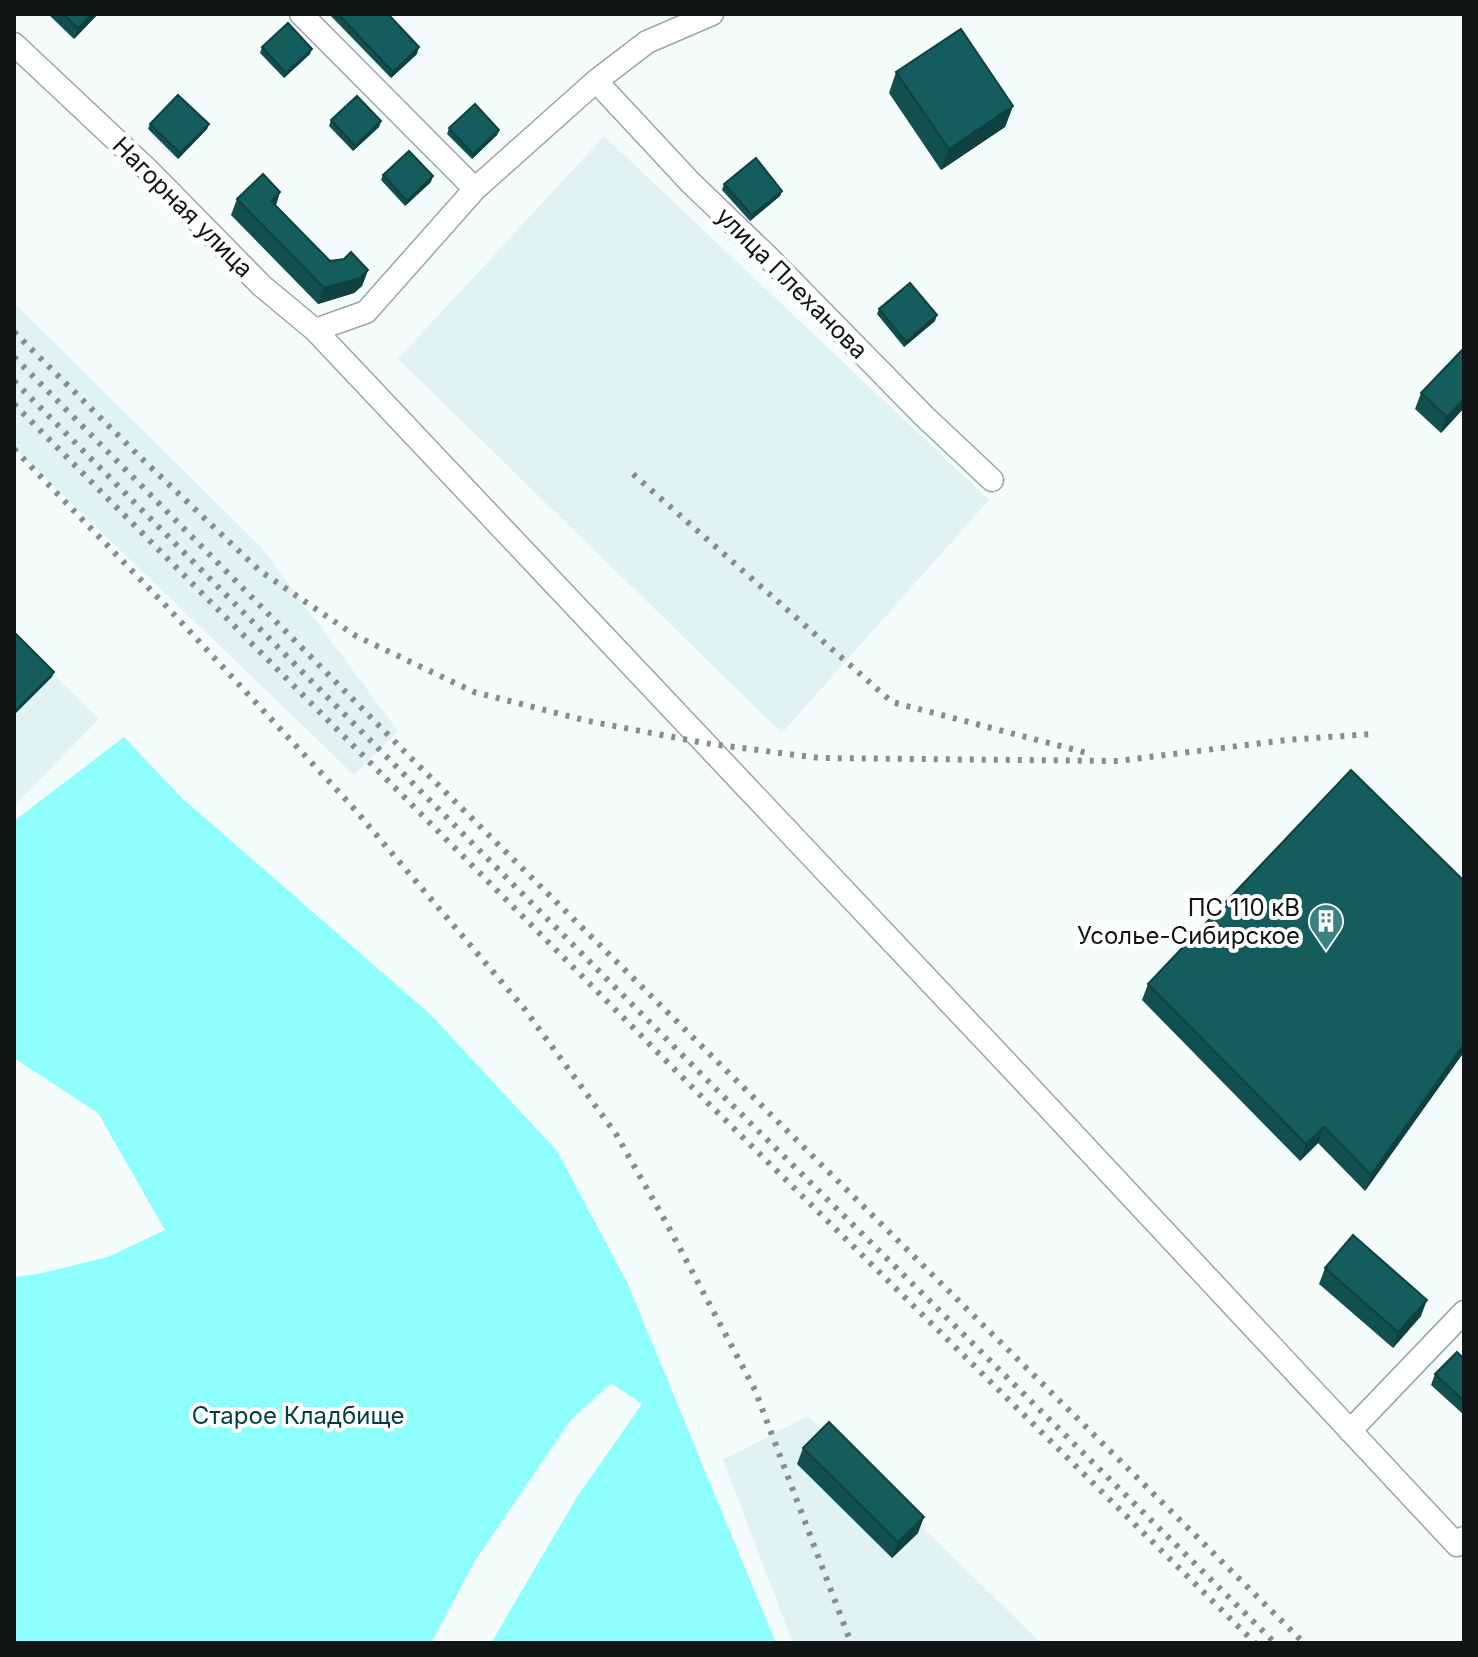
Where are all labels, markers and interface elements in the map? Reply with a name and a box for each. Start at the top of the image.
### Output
street label: Нагорная улица [107,131,259,283]
street label: улица Плеханова [710,201,874,365]
place label: ПС 110 кВ Усолье-Сибирское [1077,893,1300,950]
building icon: ПС 110 кВ Усолье-Сибирское [1307,902,1345,952]
park label: Старое Кладбище [192,1401,404,1430]

